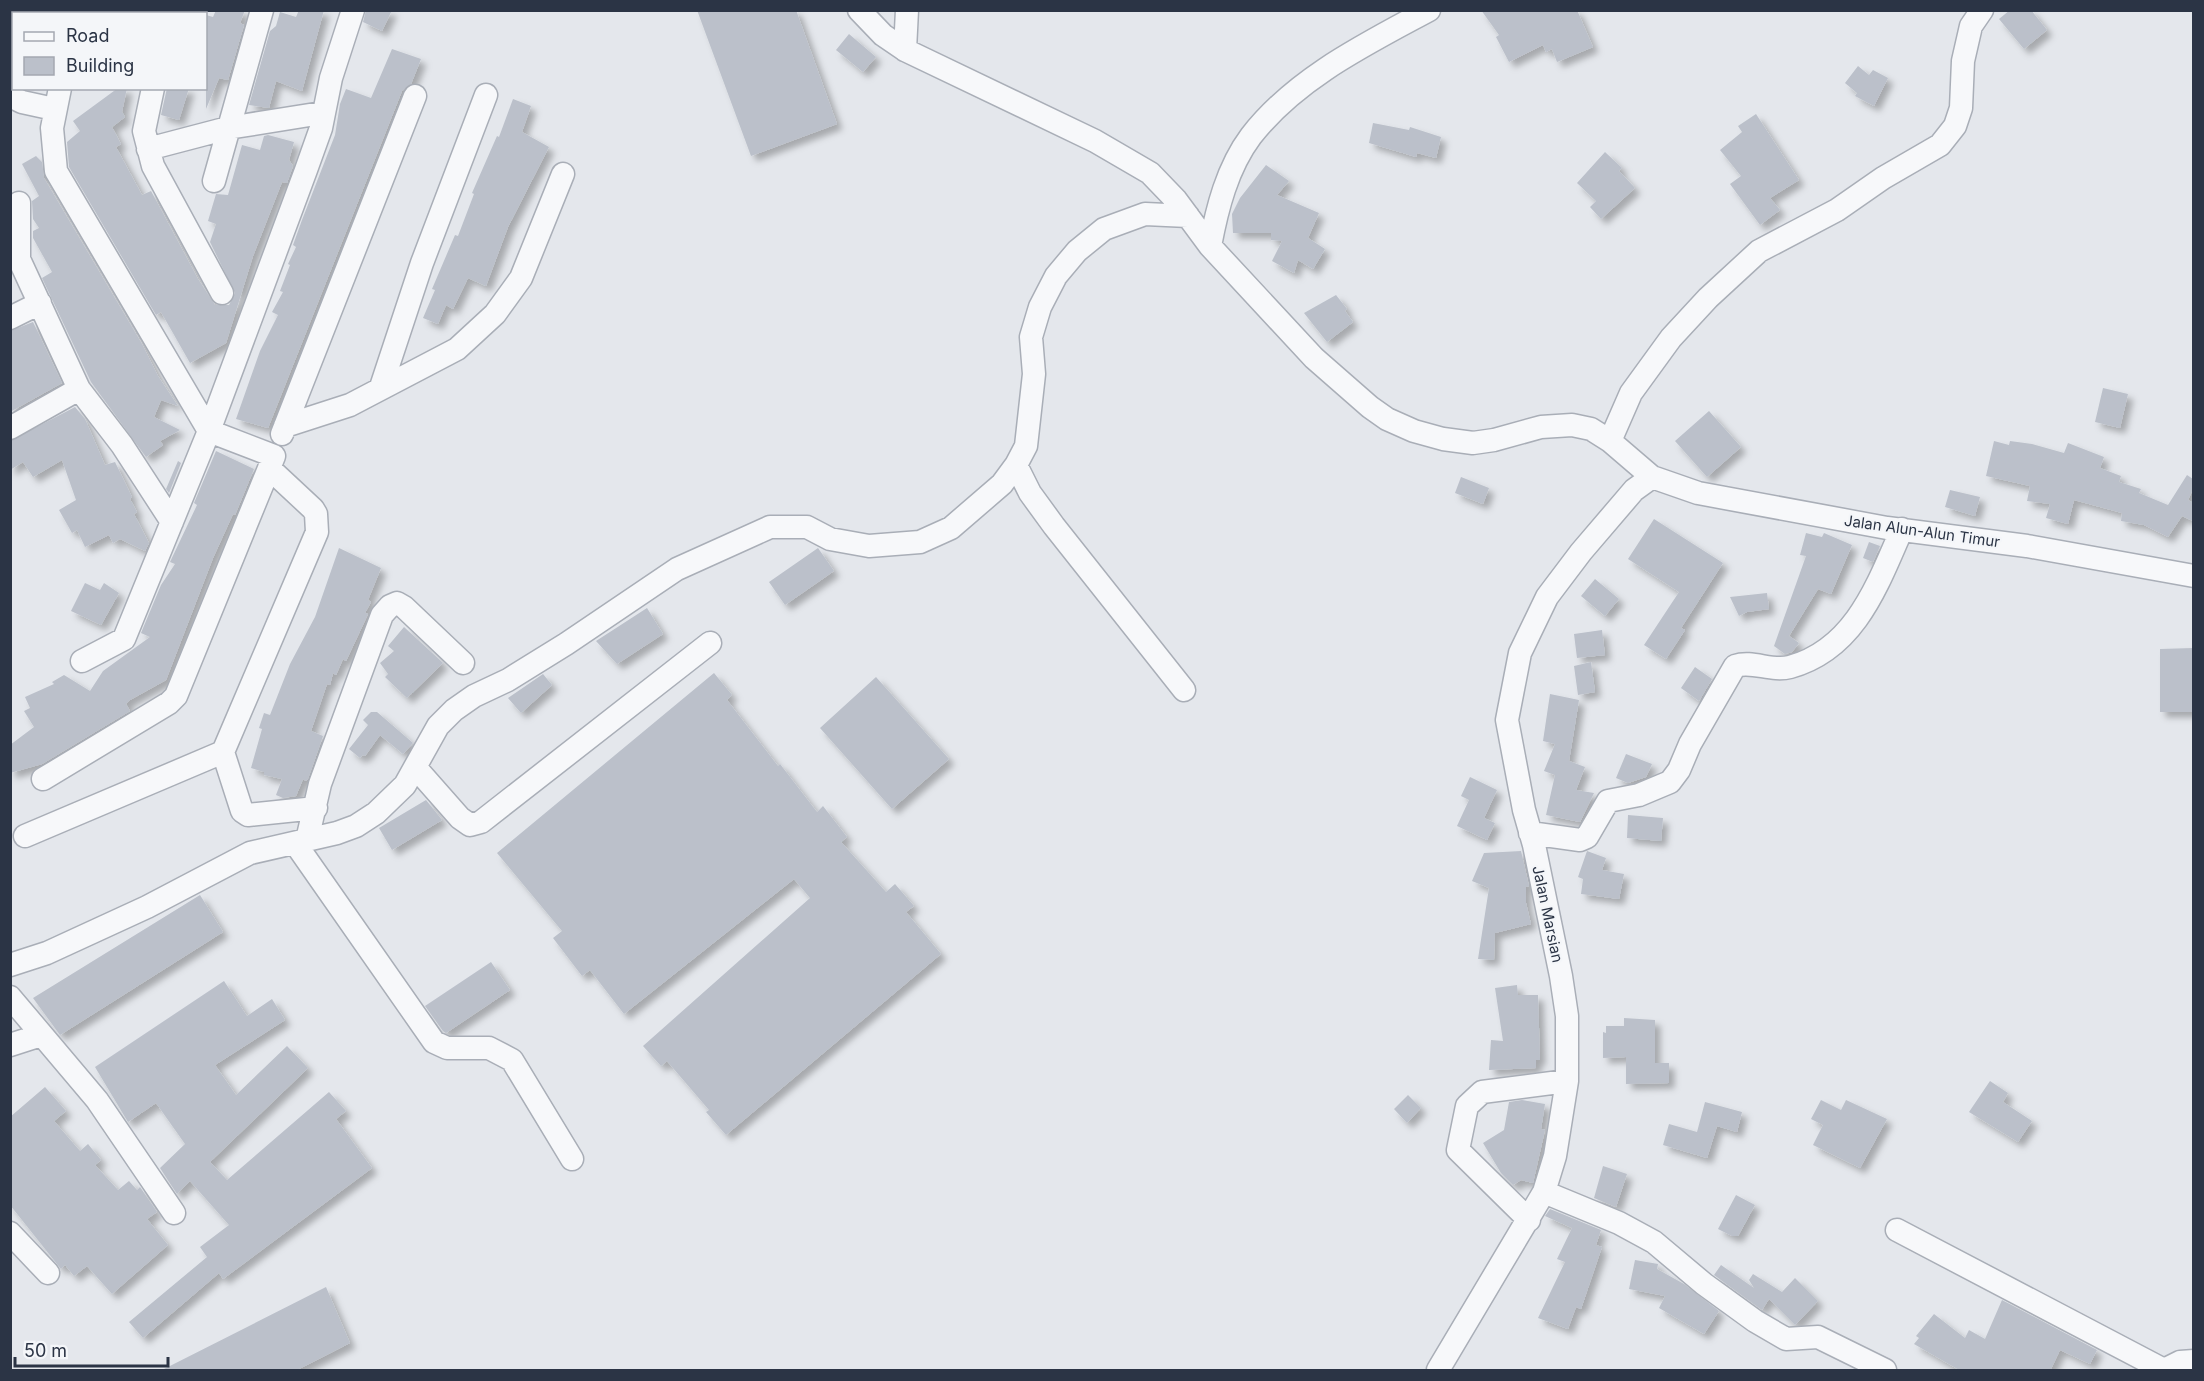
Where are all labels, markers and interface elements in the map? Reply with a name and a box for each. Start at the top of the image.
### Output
legend [12,12,207,90]
text: Road [66,25,109,46]
text: Building [66,55,134,76]
street label: Jalan Alun-Alun Timur [1843,511,2001,551]
street label: Jalan Marsian [1528,864,1568,964]
scale bar [15,1330,168,1368]
text: 50 m [24,1340,67,1361]

